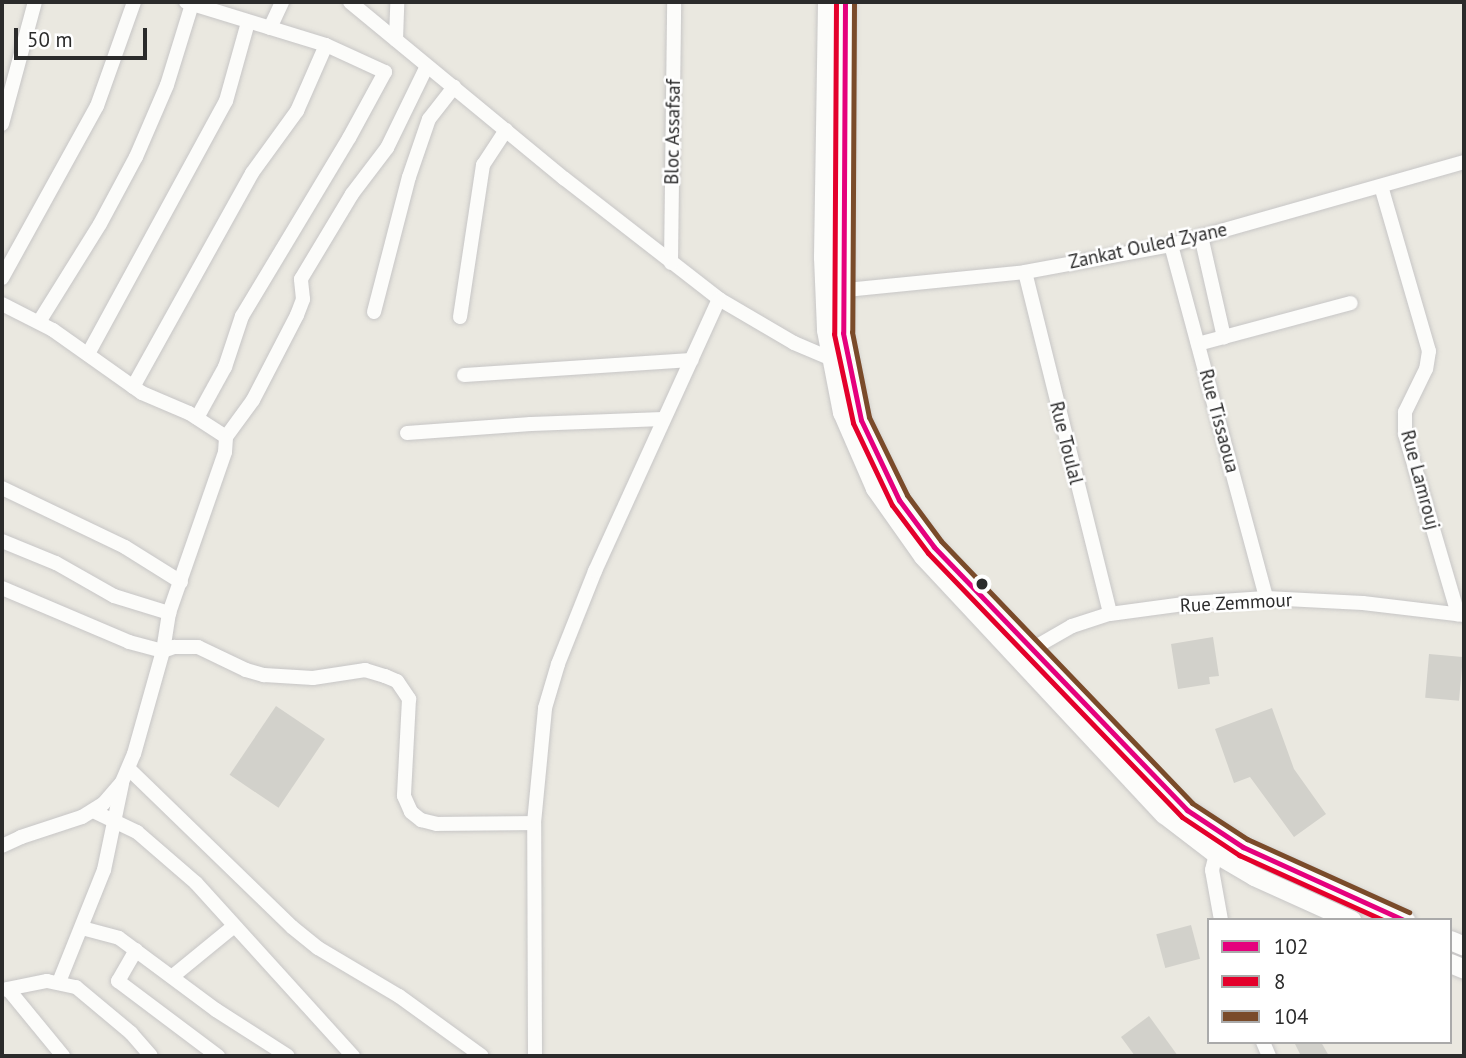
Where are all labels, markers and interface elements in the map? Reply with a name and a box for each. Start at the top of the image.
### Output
scale bar [18,14,150,58]
text: 50 m [27,26,73,53]
street label: Bloc Assafsaf [661,79,685,185]
street label: Zankat Ouled Zyane [1067,218,1229,274]
street label: Rue Tissaoua [1194,366,1244,476]
street label: Rue Toulal [1045,399,1087,487]
street label: Rue Lamrouj [1396,428,1444,532]
unlabelled marker [975,577,989,591]
street label: Rue Zemmour [1179,589,1293,617]
legend [1207,918,1452,1044]
text: 102 [1274,933,1308,960]
text: 8 [1274,968,1285,995]
text: 104 [1274,1003,1308,1030]

